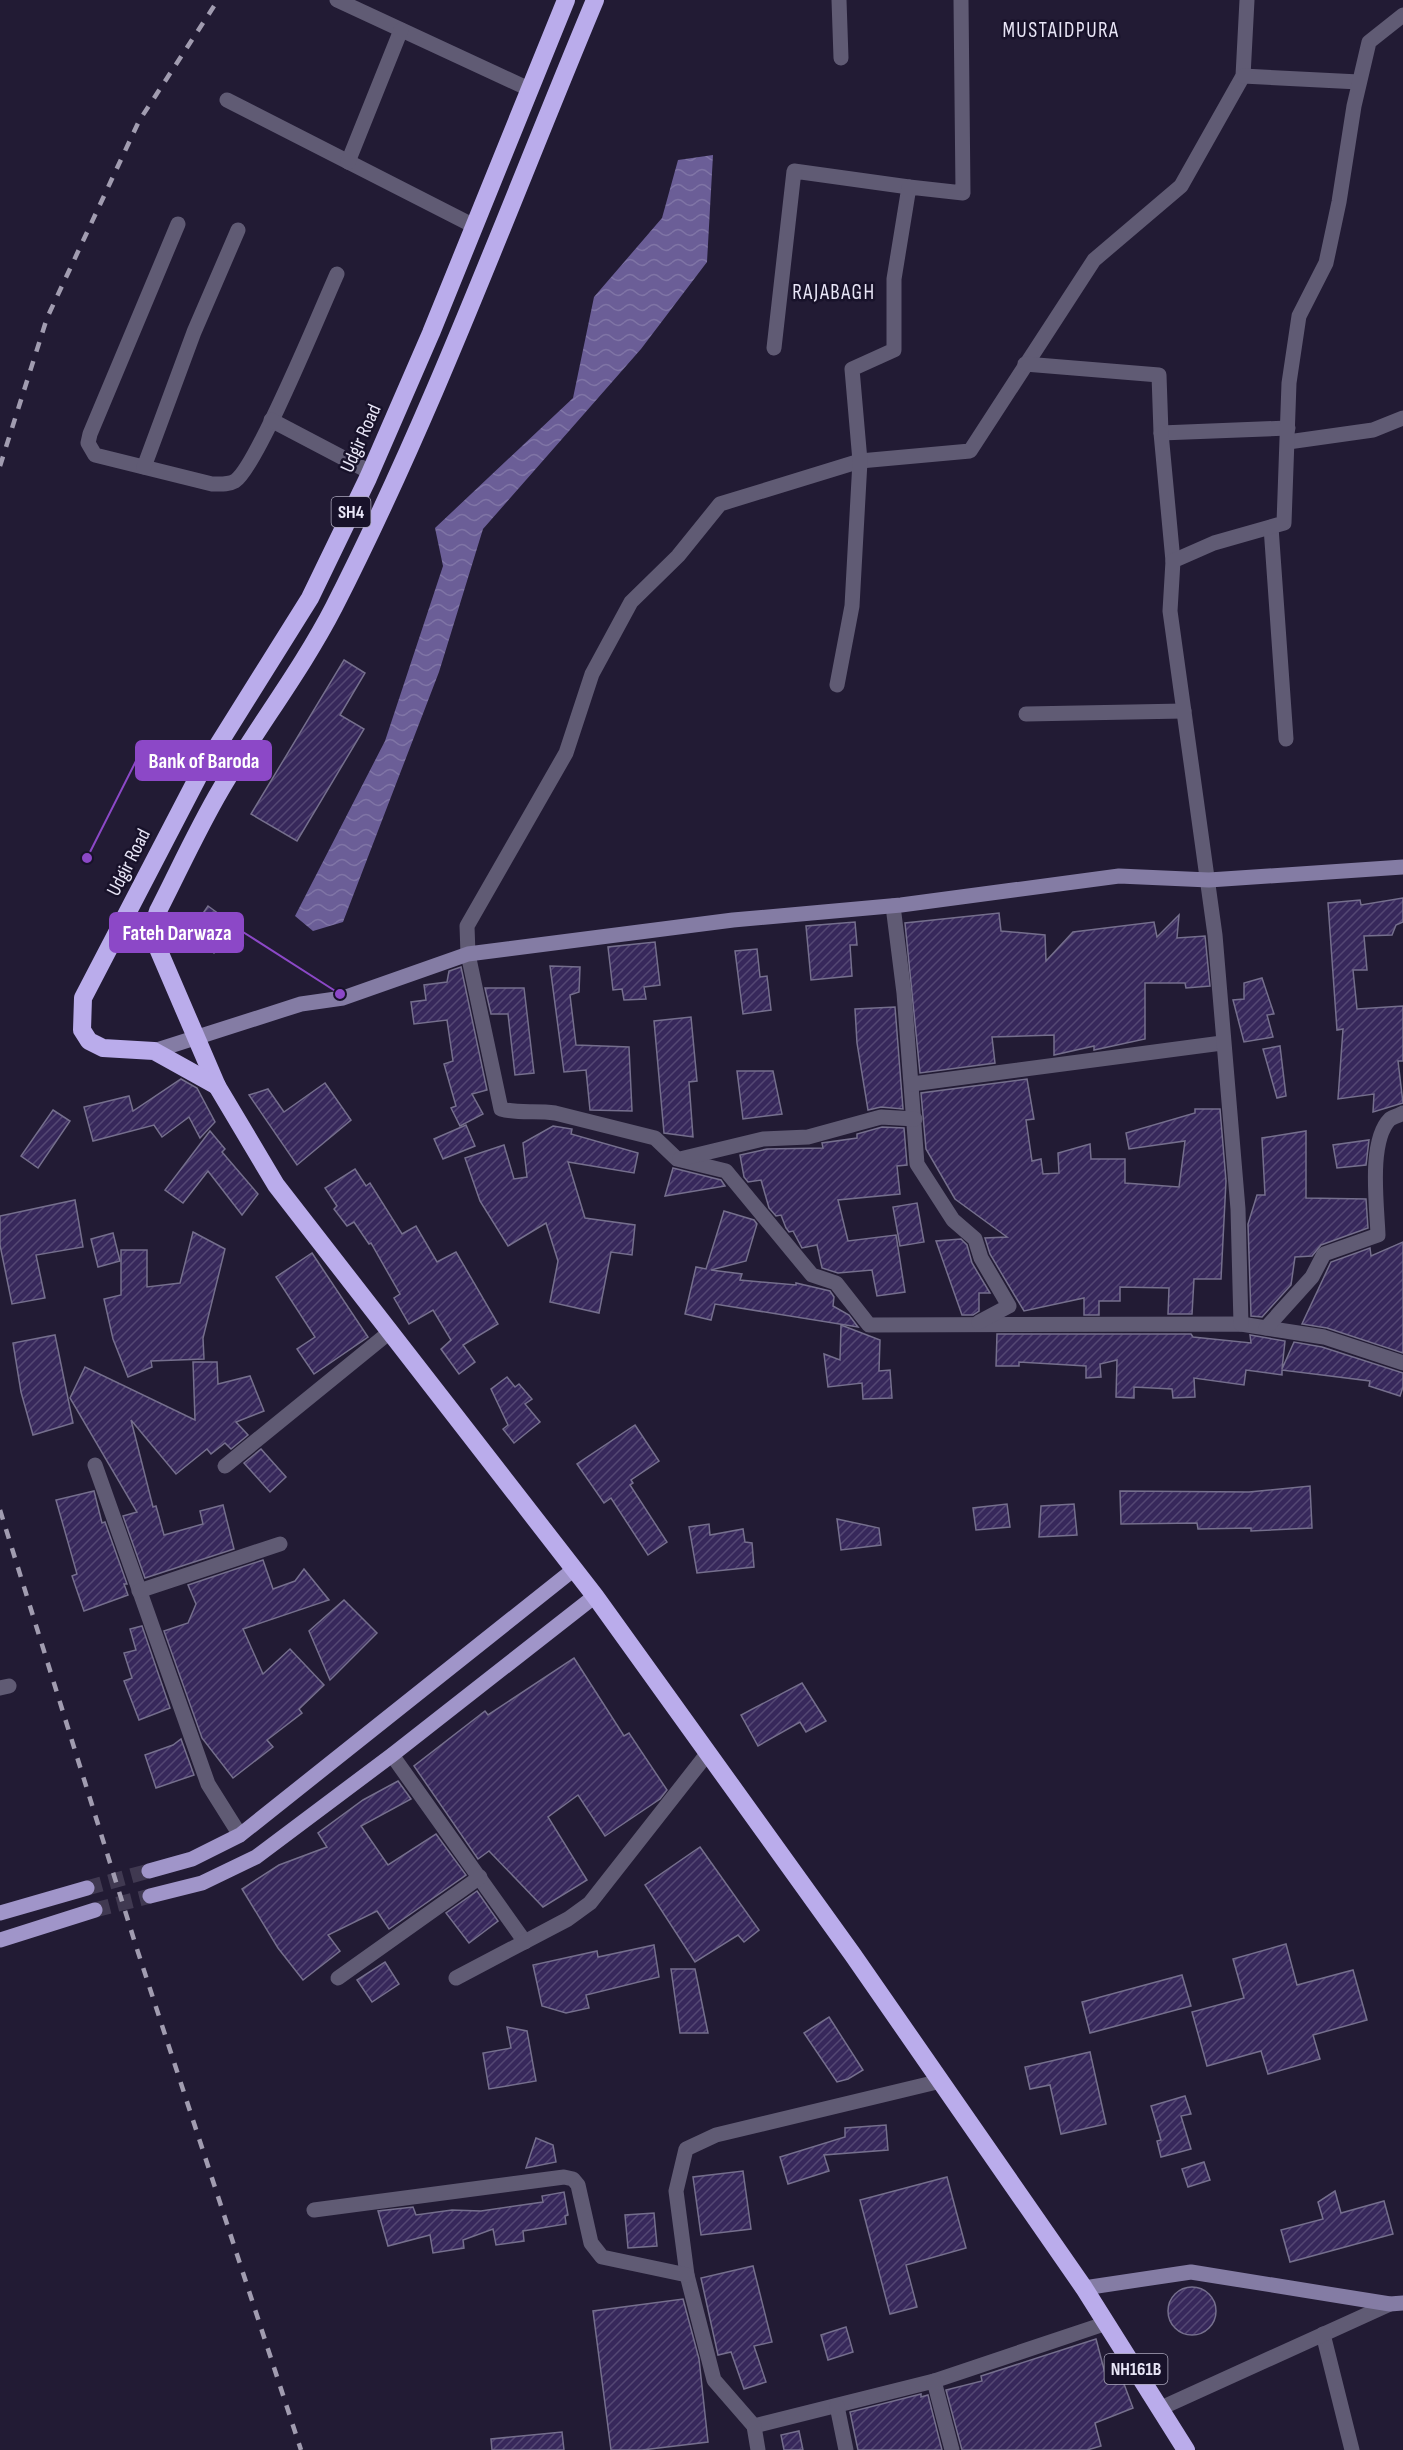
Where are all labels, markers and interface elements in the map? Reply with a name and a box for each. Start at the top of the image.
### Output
district label: MUSTAIDPURA [1002,18,1120,43]
district label: RAJABAGH [792,280,876,305]
street label: Udgir Road [335,401,387,476]
road number: SH4 [332,497,370,527]
callout: Bank of Baroda [136,741,271,780]
text: Bank of Baroda [149,749,259,774]
street label: Udgir Road [102,825,156,900]
callout: Fateh Darwaza [110,913,243,952]
text: Fateh Darwaza [123,921,231,946]
road number: NH161B [1104,2354,1168,2384]

